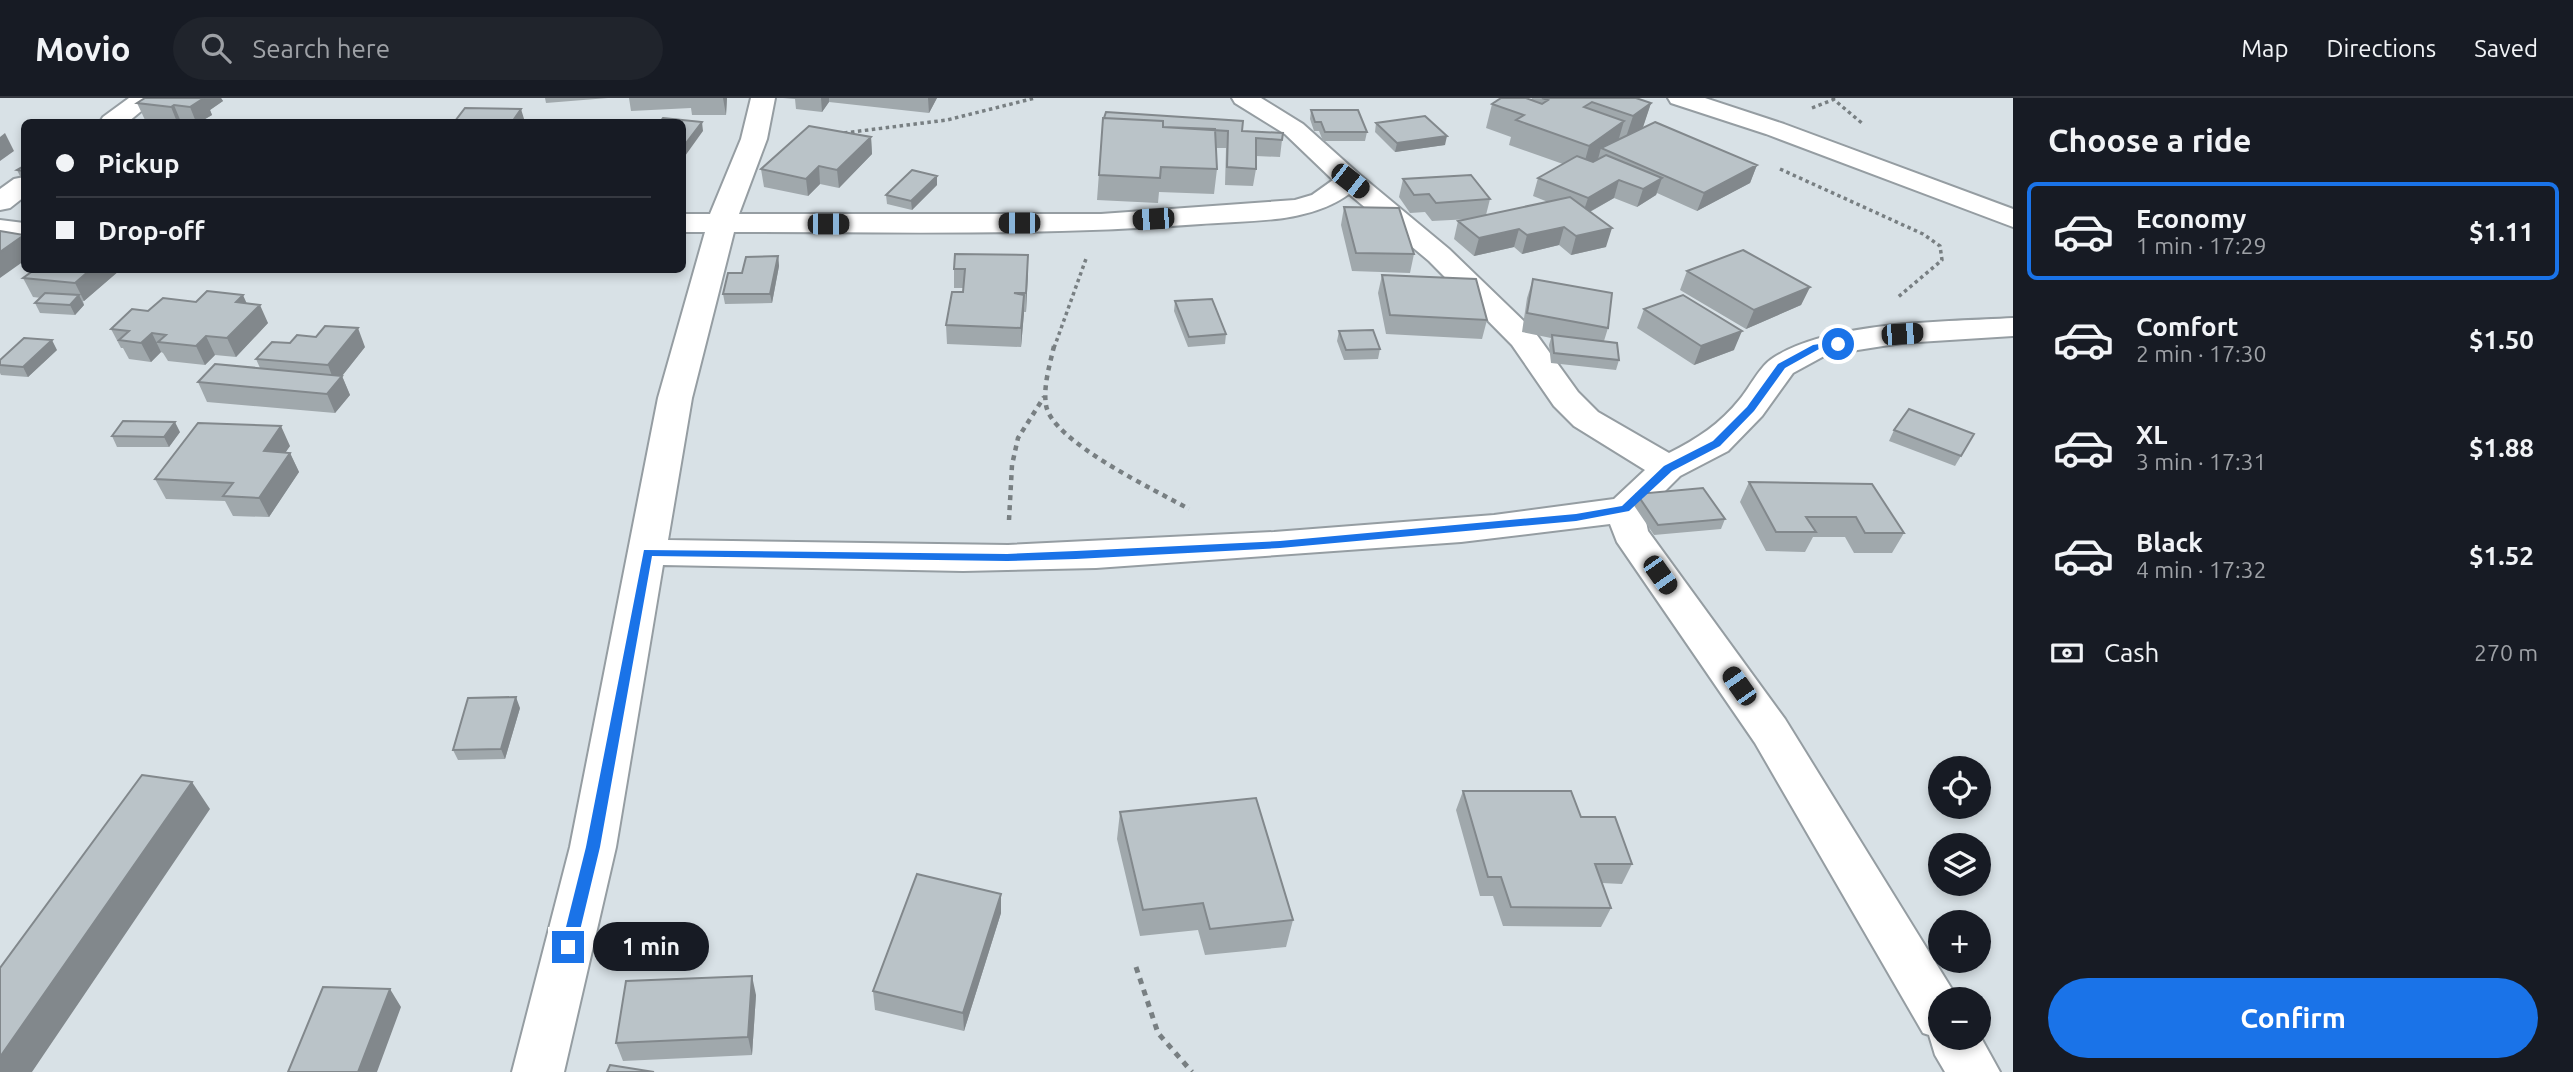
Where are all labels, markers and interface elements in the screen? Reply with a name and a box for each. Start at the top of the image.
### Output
search box [173,17,663,80]
icon: search [197,29,235,67]
text: Movio [35,30,131,67]
text: Search here [253,34,390,63]
text: Map [2241,35,2288,62]
text: Directions [2326,35,2436,62]
text: Saved [2474,35,2538,62]
text: Choose a ride [2048,122,2251,158]
text: Pickup [98,149,180,178]
car [1327,160,1374,202]
icon: car [2052,200,2115,263]
text: Economy [2136,204,2246,233]
car [1132,207,1175,231]
car [999,213,1041,234]
car [808,214,850,235]
text: Drop-off [98,216,205,245]
text: $1.11 [2469,217,2534,246]
text: 1 min · 17:29 [2136,233,2267,258]
icon: car [2052,308,2115,371]
text: Comfort [2136,312,2239,341]
car [1881,322,1924,346]
text: $1.50 [2469,325,2534,354]
route start [1822,328,1854,360]
text: 2 min · 17:30 [2136,341,2267,366]
icon: car [2052,416,2115,479]
text: XL [2136,420,2167,449]
text: $1.88 [2469,433,2534,462]
text: 3 min · 17:31 [2136,449,2267,474]
icon: car [2052,524,2115,587]
text: Black [2136,528,2203,557]
text: $1.52 [2469,541,2534,570]
car [1640,552,1681,598]
text: 4 min · 17:32 [2136,557,2267,582]
icon: cash [2048,634,2086,672]
text: Cash [2104,638,2159,667]
text: 270 m [2474,640,2538,665]
car [1719,663,1760,709]
map controls [1928,756,1991,1050]
button: locate [1928,756,1991,819]
button: layers [1928,833,1991,896]
button: + [1928,910,1991,973]
callout: 1 min [592,922,708,972]
route end [552,931,584,963]
text: 1 min [622,934,680,959]
button: Confirm [2048,978,2538,1058]
button: − [1928,987,1991,1050]

